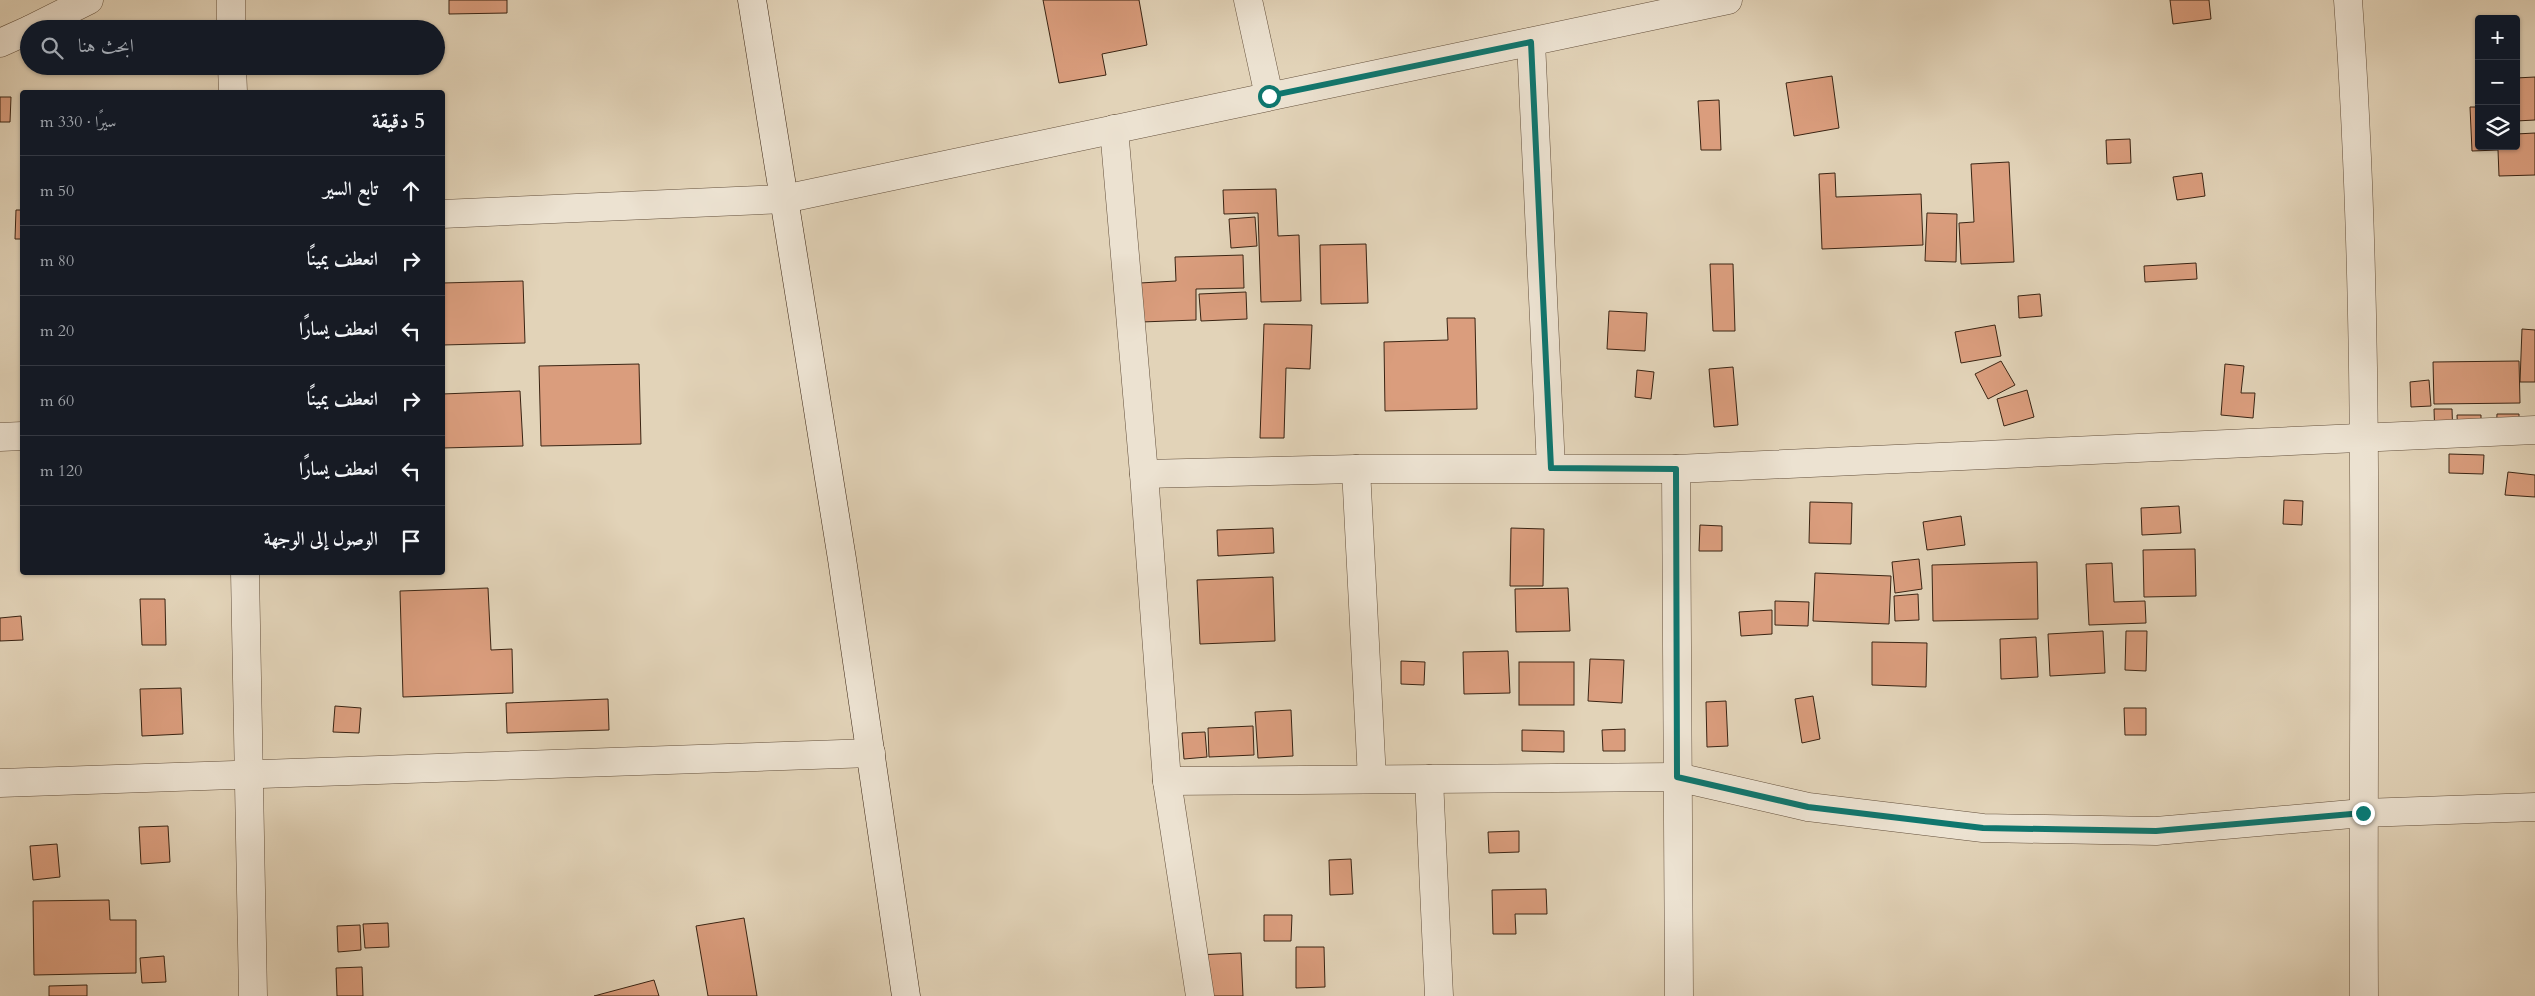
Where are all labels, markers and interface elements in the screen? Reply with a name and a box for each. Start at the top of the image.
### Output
map controls [2475,15,2520,150]
button: + [2475,15,2520,60]
search box [20,20,445,75]
text: ابحث هنا [78,33,134,59]
icon: search [38,34,66,62]
button: − [2475,60,2520,105]
route start [1258,85,1281,108]
button: layers [2475,105,2520,150]
text: 5 دقيقة [372,107,425,136]
text: سيرًا · 330 m [40,111,116,133]
text: تابع السير [323,176,378,202]
icon: ahead [397,177,425,205]
text: 50 m [40,180,74,202]
text: انعطف يمينًا [307,246,378,272]
icon: right [397,247,425,275]
text: 80 m [40,250,74,272]
text: انعطف يسارًا [299,316,378,342]
icon: left [397,317,425,345]
text: 20 m [40,320,74,342]
text: انعطف يمينًا [307,386,378,412]
icon: right [397,387,425,415]
text: 60 m [40,390,74,412]
text: انعطف يسارًا [299,456,378,482]
icon: left [397,457,425,485]
text: 120 m [40,460,82,482]
text: الوصول إلى الوجهة [264,526,378,552]
icon: arrive [397,527,425,555]
route end [2352,802,2375,825]

